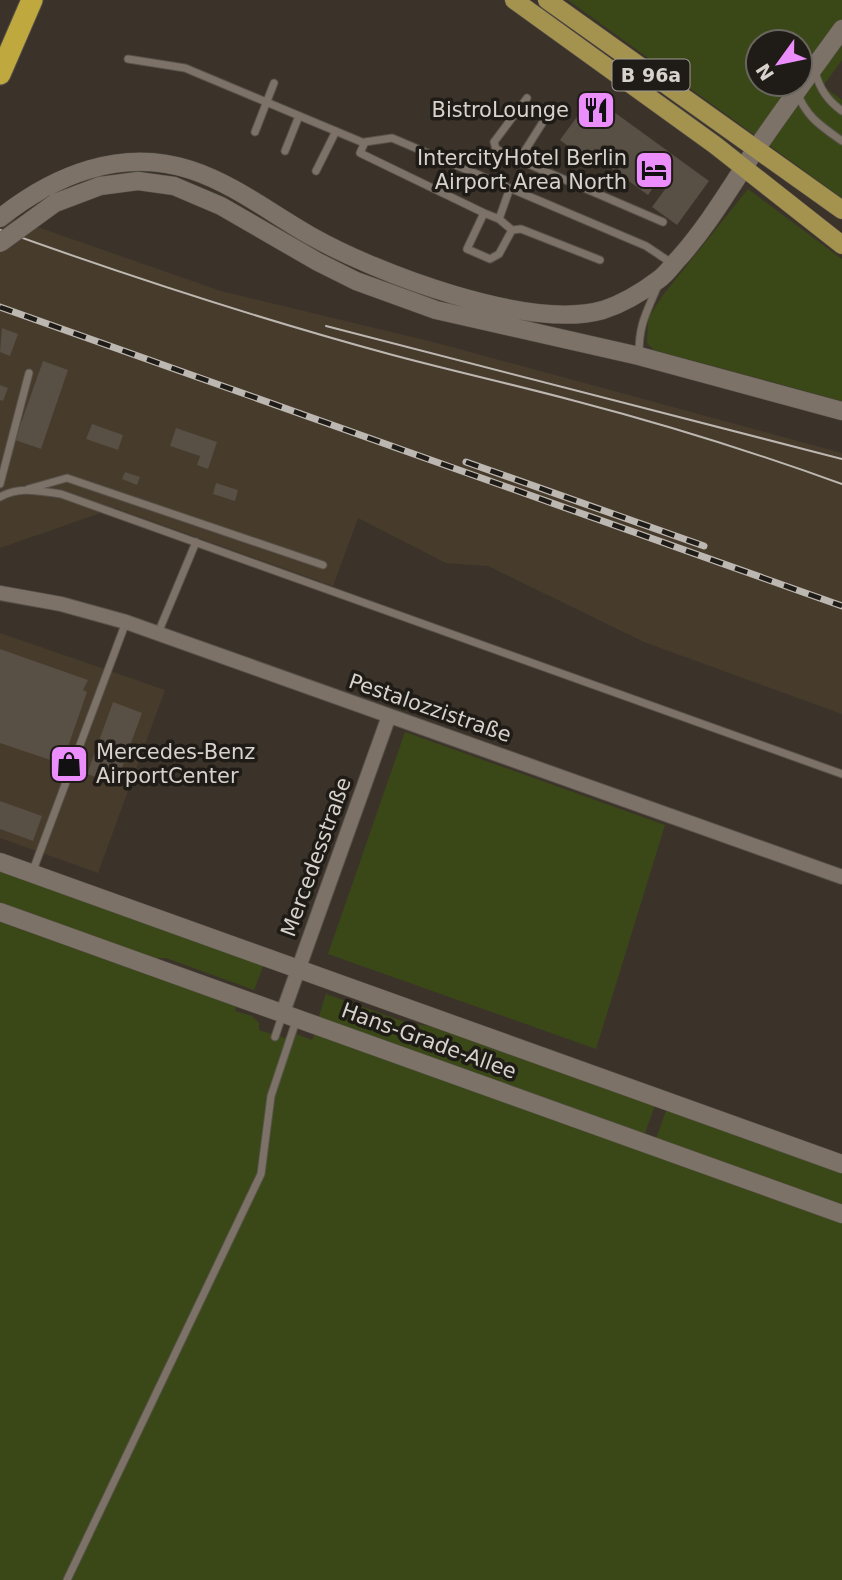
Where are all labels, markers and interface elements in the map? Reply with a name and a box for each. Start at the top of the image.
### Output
north arrow [744,28,814,98]
road number: B 96a [612,60,690,90]
text: N [751,60,778,85]
restaurant icon: BistroLounge [575,89,617,131]
place label: BistroLounge [432,98,569,122]
place label: IntercityHotel Berlin Airport Area North [417,146,627,194]
hotel icon: IntercityHotel Berlin Airport Area North [633,149,675,191]
street label: Pestalozzistraße [346,669,514,747]
place label: Mercedes-Benz AirportCenter [96,740,255,788]
shop icon: Mercedes-Benz AirportCenter [48,743,90,785]
street label: Mercedesstraße [276,774,356,940]
street label: Hans-Grade-Allee [338,998,520,1084]

